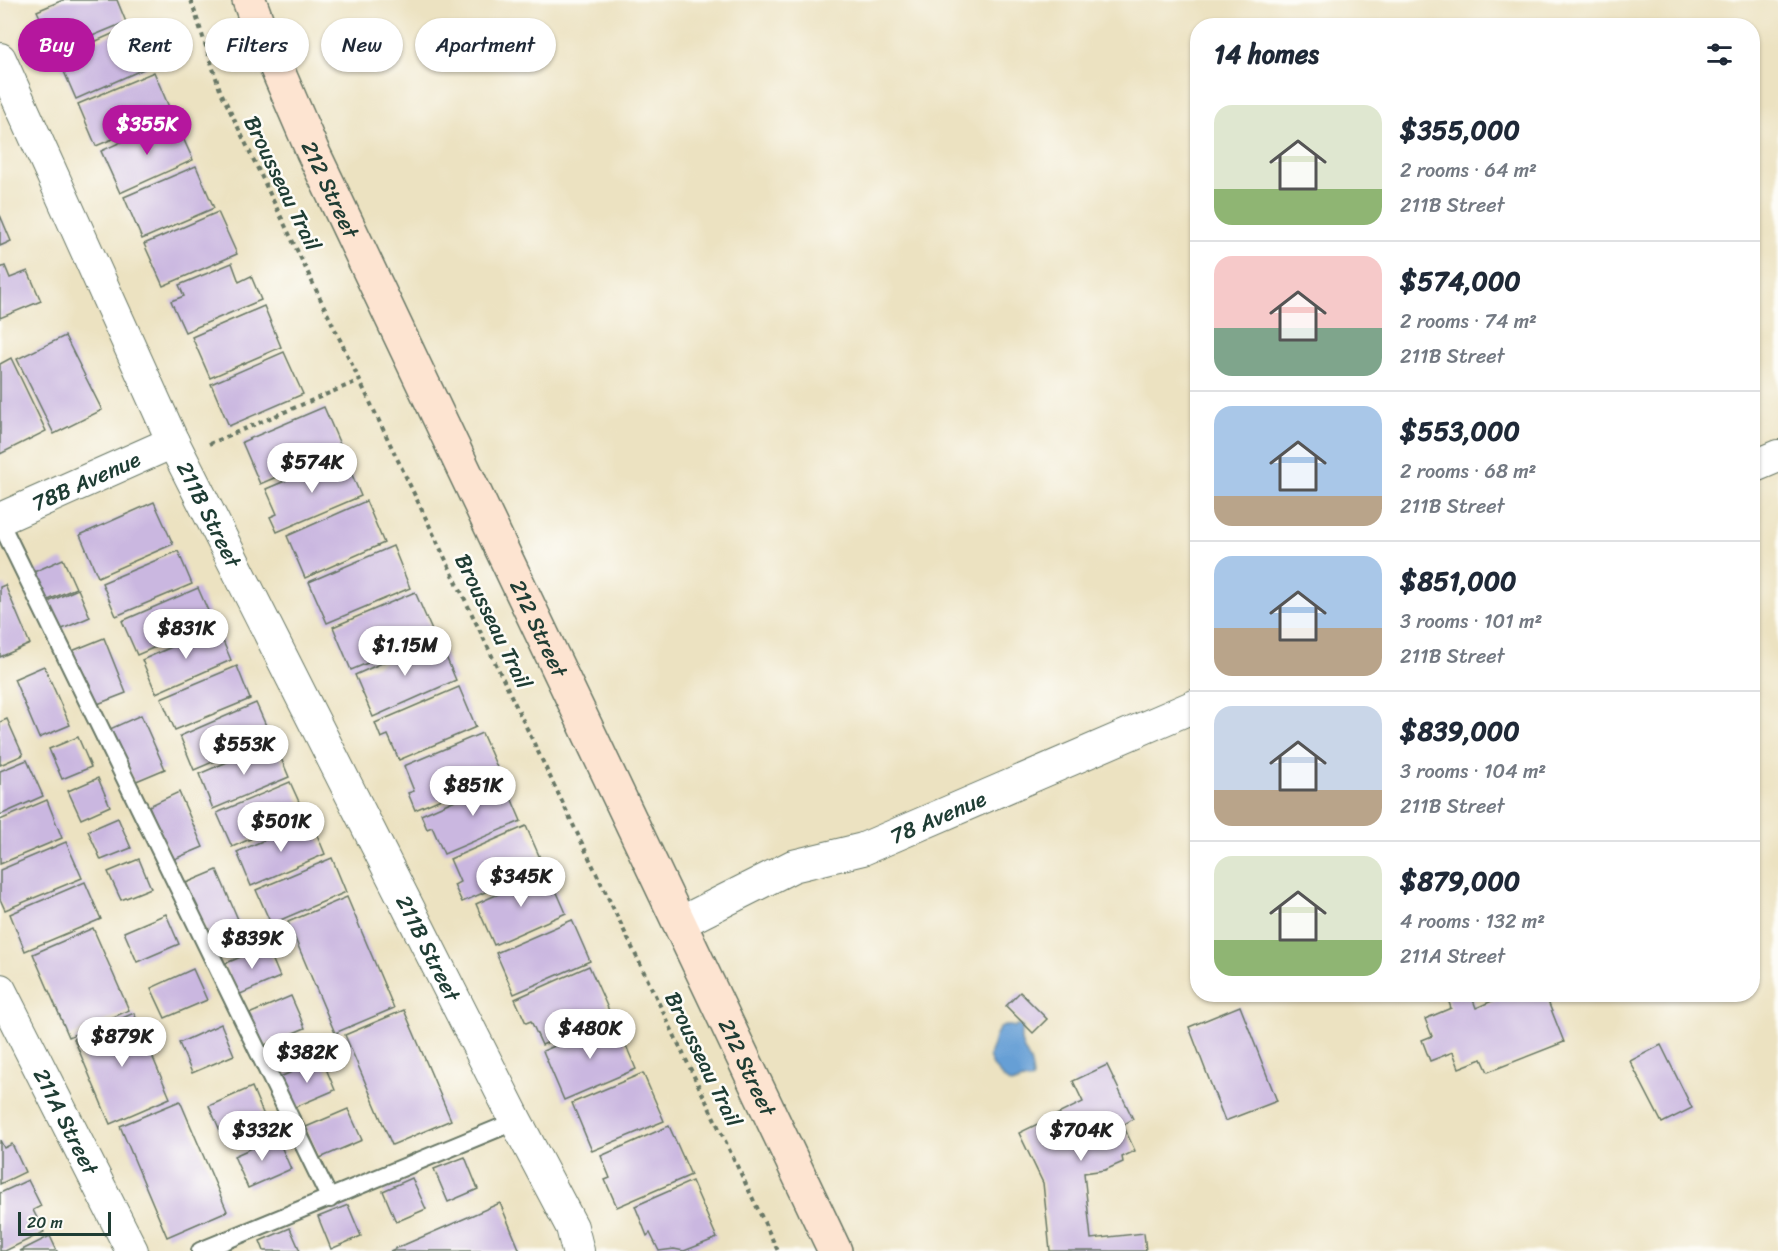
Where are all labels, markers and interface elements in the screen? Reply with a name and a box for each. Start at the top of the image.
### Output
chip: Buy [18,18,95,72]
chip: Rent [107,18,193,72]
chip: Filters [205,18,309,72]
chip: New [321,18,403,72]
chip: Apartment [415,18,556,72]
text: 14 homes [1214,31,1319,77]
icon: filters [1703,38,1736,71]
pin: $355K [105,105,189,156]
text: $355K [116,107,178,142]
text: $355,000 [1400,107,1520,153]
street label: Brousseau Trail [233,109,333,258]
icon: home [1262,129,1334,201]
street label: 212 Street [290,134,371,246]
text: 2 rooms · 64 m² [1400,153,1537,188]
text: 211B Street [1400,188,1505,223]
text: $574,000 [1400,258,1521,304]
icon: home [1262,280,1334,352]
text: 2 rooms · 74 m² [1400,304,1537,339]
text: 211B Street [1400,339,1505,374]
text: $553,000 [1400,408,1520,454]
icon: home [1262,430,1334,502]
street label: 78B Avenue [25,440,147,523]
pin: $574K [270,443,354,494]
text: $574K [281,445,343,480]
street label: 211B Street [166,454,253,576]
text: 2 rooms · 68 m² [1400,454,1536,489]
text: 211B Street [1400,489,1505,524]
street label: Brousseau Trail [444,547,544,696]
text: $851,000 [1400,558,1517,604]
street label: 212 Street [499,573,579,685]
icon: home [1262,580,1334,652]
text: 3 rooms · 101 m² [1400,604,1542,639]
pin: $831K [144,609,228,660]
text: $831K [157,611,215,646]
pin: $1.15M [356,626,454,677]
text: $1.15M [372,628,438,663]
text: 211B Street [1400,639,1505,674]
text: $839,000 [1400,708,1520,754]
pin: $553K [202,725,286,776]
text: $553K [213,727,275,762]
icon: home [1262,730,1334,802]
text: 3 rooms · 104 m² [1400,754,1546,789]
pin: $851K [431,766,515,817]
text: $851K [444,768,502,803]
street label: 78 Avenue [883,779,993,855]
text: 211B Street [1400,789,1505,824]
pin: $501K [239,802,323,853]
text: $501K [251,804,311,839]
pin: $345K [479,857,563,908]
text: $879,000 [1400,858,1520,904]
text: $345K [490,859,552,894]
icon: home [1262,880,1334,952]
street label: 211B Street [385,888,472,1009]
text: 4 rooms · 132 m² [1400,904,1545,939]
pin: $839K [210,919,294,970]
text: $839K [222,921,282,956]
text: 211A Street [1400,939,1505,974]
street label: Brousseau Trail [654,985,754,1134]
pin: $480K [548,1009,632,1060]
text: $480K [559,1011,621,1046]
street label: 212 Street [707,1012,788,1124]
pin: $879K [80,1017,164,1068]
text: $879K [91,1019,153,1054]
pin: $382K [265,1033,349,1084]
text: $382K [277,1035,337,1070]
street label: 211A Street [22,1061,110,1183]
pin: $332K [220,1111,304,1162]
pin: $704K [1039,1111,1123,1162]
text: $332K [232,1113,292,1148]
text: $704K [1050,1113,1112,1148]
text: 20 m [27,1208,63,1237]
scale bar [18,1209,111,1236]

